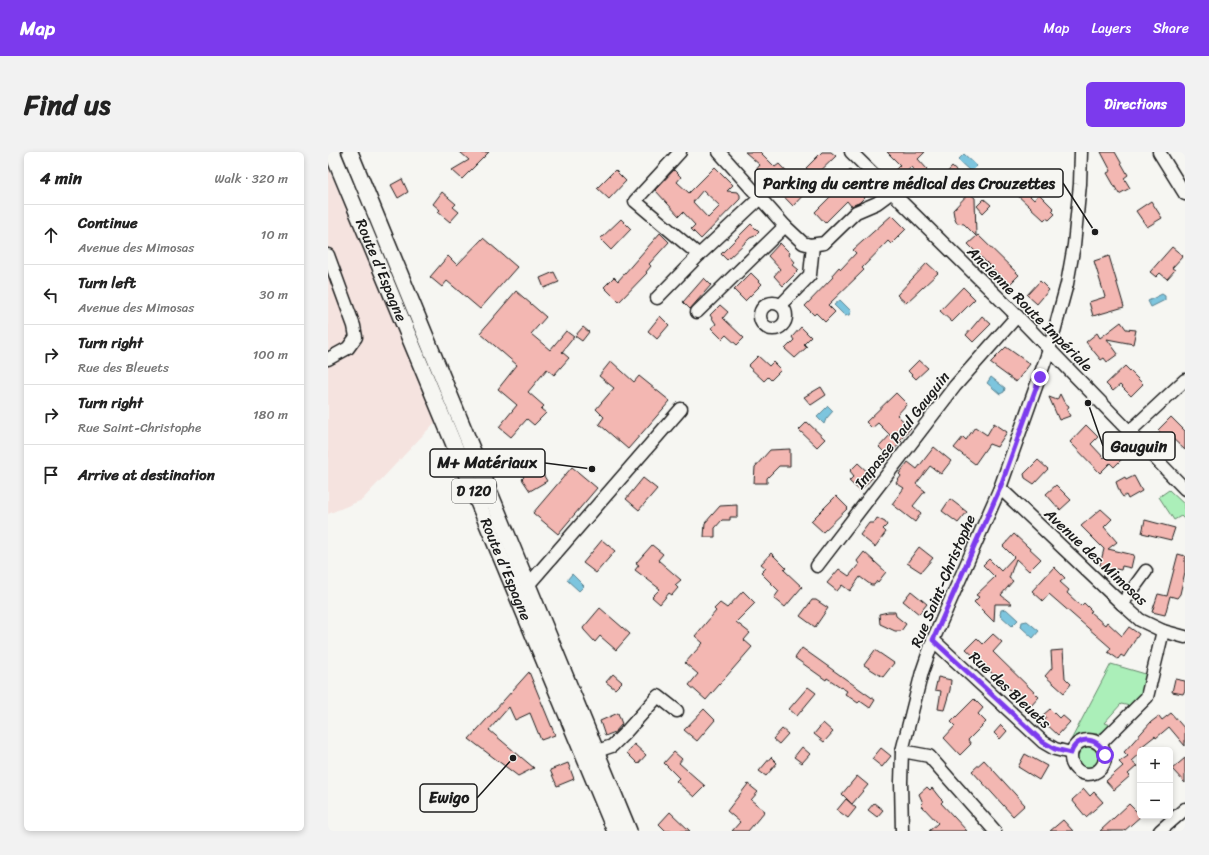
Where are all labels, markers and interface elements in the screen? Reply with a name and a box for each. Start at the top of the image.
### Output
text: Map [20,12,55,45]
text: Map [1044,16,1069,41]
text: Layers [1091,16,1131,41]
text: Share [1153,16,1189,41]
text: Find us [24,80,111,129]
button: Directions [1086,82,1185,127]
text: 4 min [40,163,82,193]
text: Walk · 320 m [214,167,288,190]
callout: Parking du centre médical des Crouzettes [755,169,1063,197]
text: Parking du centre médical des Crouzettes [763,169,1055,198]
text: Continue [78,210,138,236]
street label: Route d'Espagne [348,215,414,326]
text: 10 m [261,223,288,246]
icon: ahead [40,224,62,246]
text: Avenue des Mimosas [78,236,194,259]
street label: Ancienne Route Impériale [960,239,1099,378]
text: Turn left [78,270,136,296]
text: 30 m [259,283,288,306]
icon: left [40,284,62,306]
text: Avenue des Mimosas [78,296,194,319]
text: Turn right [78,330,143,356]
text: 100 m [253,343,288,366]
icon: right [40,344,62,366]
text: Rue des Bleuets [78,356,169,379]
street label: Impasse Paul Gauguin [847,366,956,495]
route end [1031,368,1049,386]
text: Turn right [78,390,143,416]
text: 180 m [253,403,288,426]
icon: right [40,404,62,426]
text: Rue Saint-Christophe [78,416,201,439]
callout: Gauguin [1103,432,1175,460]
text: Gauguin [1110,432,1168,461]
text: M+ Matériaux [436,448,538,477]
callout: M+ Matériaux [430,449,545,477]
text: Arrive at destination [78,462,215,488]
icon: arrive [40,464,62,486]
road number: D 120 [452,479,496,503]
street label: Avenue des Mimosas [1037,501,1154,612]
street label: Rue Saint-Christophe [903,510,983,652]
street label: Route d'Espagne [473,514,539,625]
street label: Rue des Bleuets [963,645,1057,735]
route start [1096,746,1114,764]
map controls [1137,747,1173,819]
button: + [1137,747,1173,783]
text: Ewigo [429,783,470,812]
button: − [1137,783,1173,819]
callout: Ewigo [420,784,477,812]

